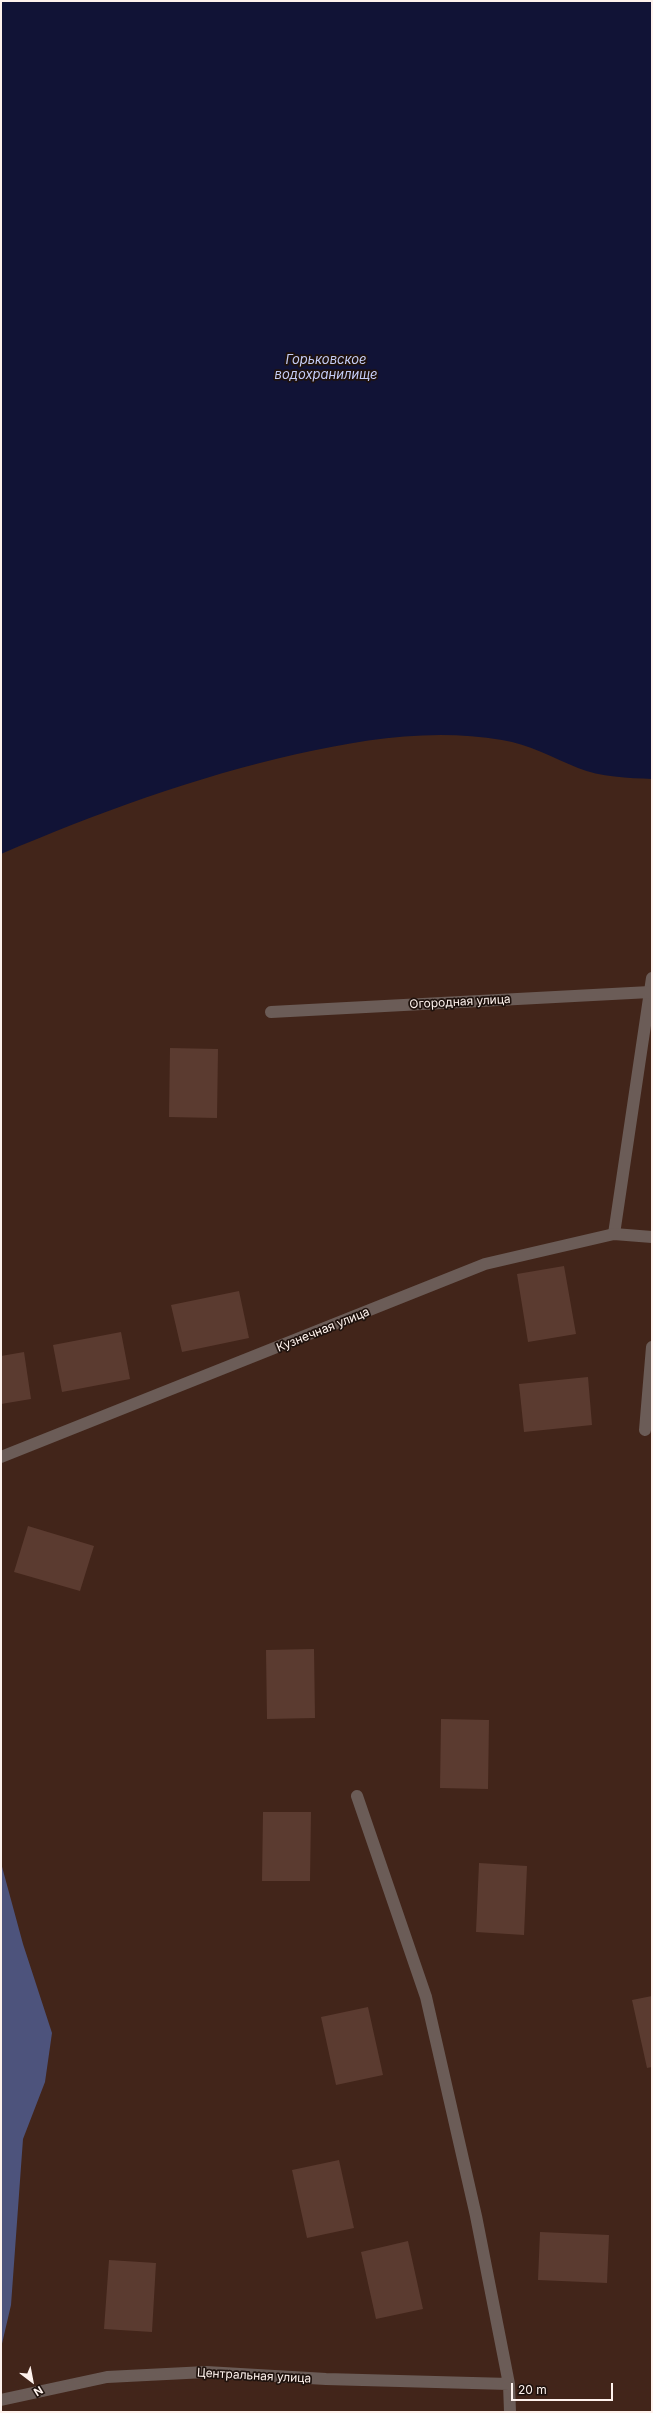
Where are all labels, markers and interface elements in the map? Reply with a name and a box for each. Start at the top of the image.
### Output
water label: Горьковское водохранилище [275,352,377,383]
street label: Огородная улица [409,992,511,1012]
street label: Кузнечная улица [274,1305,372,1355]
north arrow [12,2361,52,2401]
street label: Центральная улица [197,2366,311,2386]
scale bar [513,2375,615,2401]
text: 20 m [518,2382,547,2397]
text: N [31,2383,46,2399]

